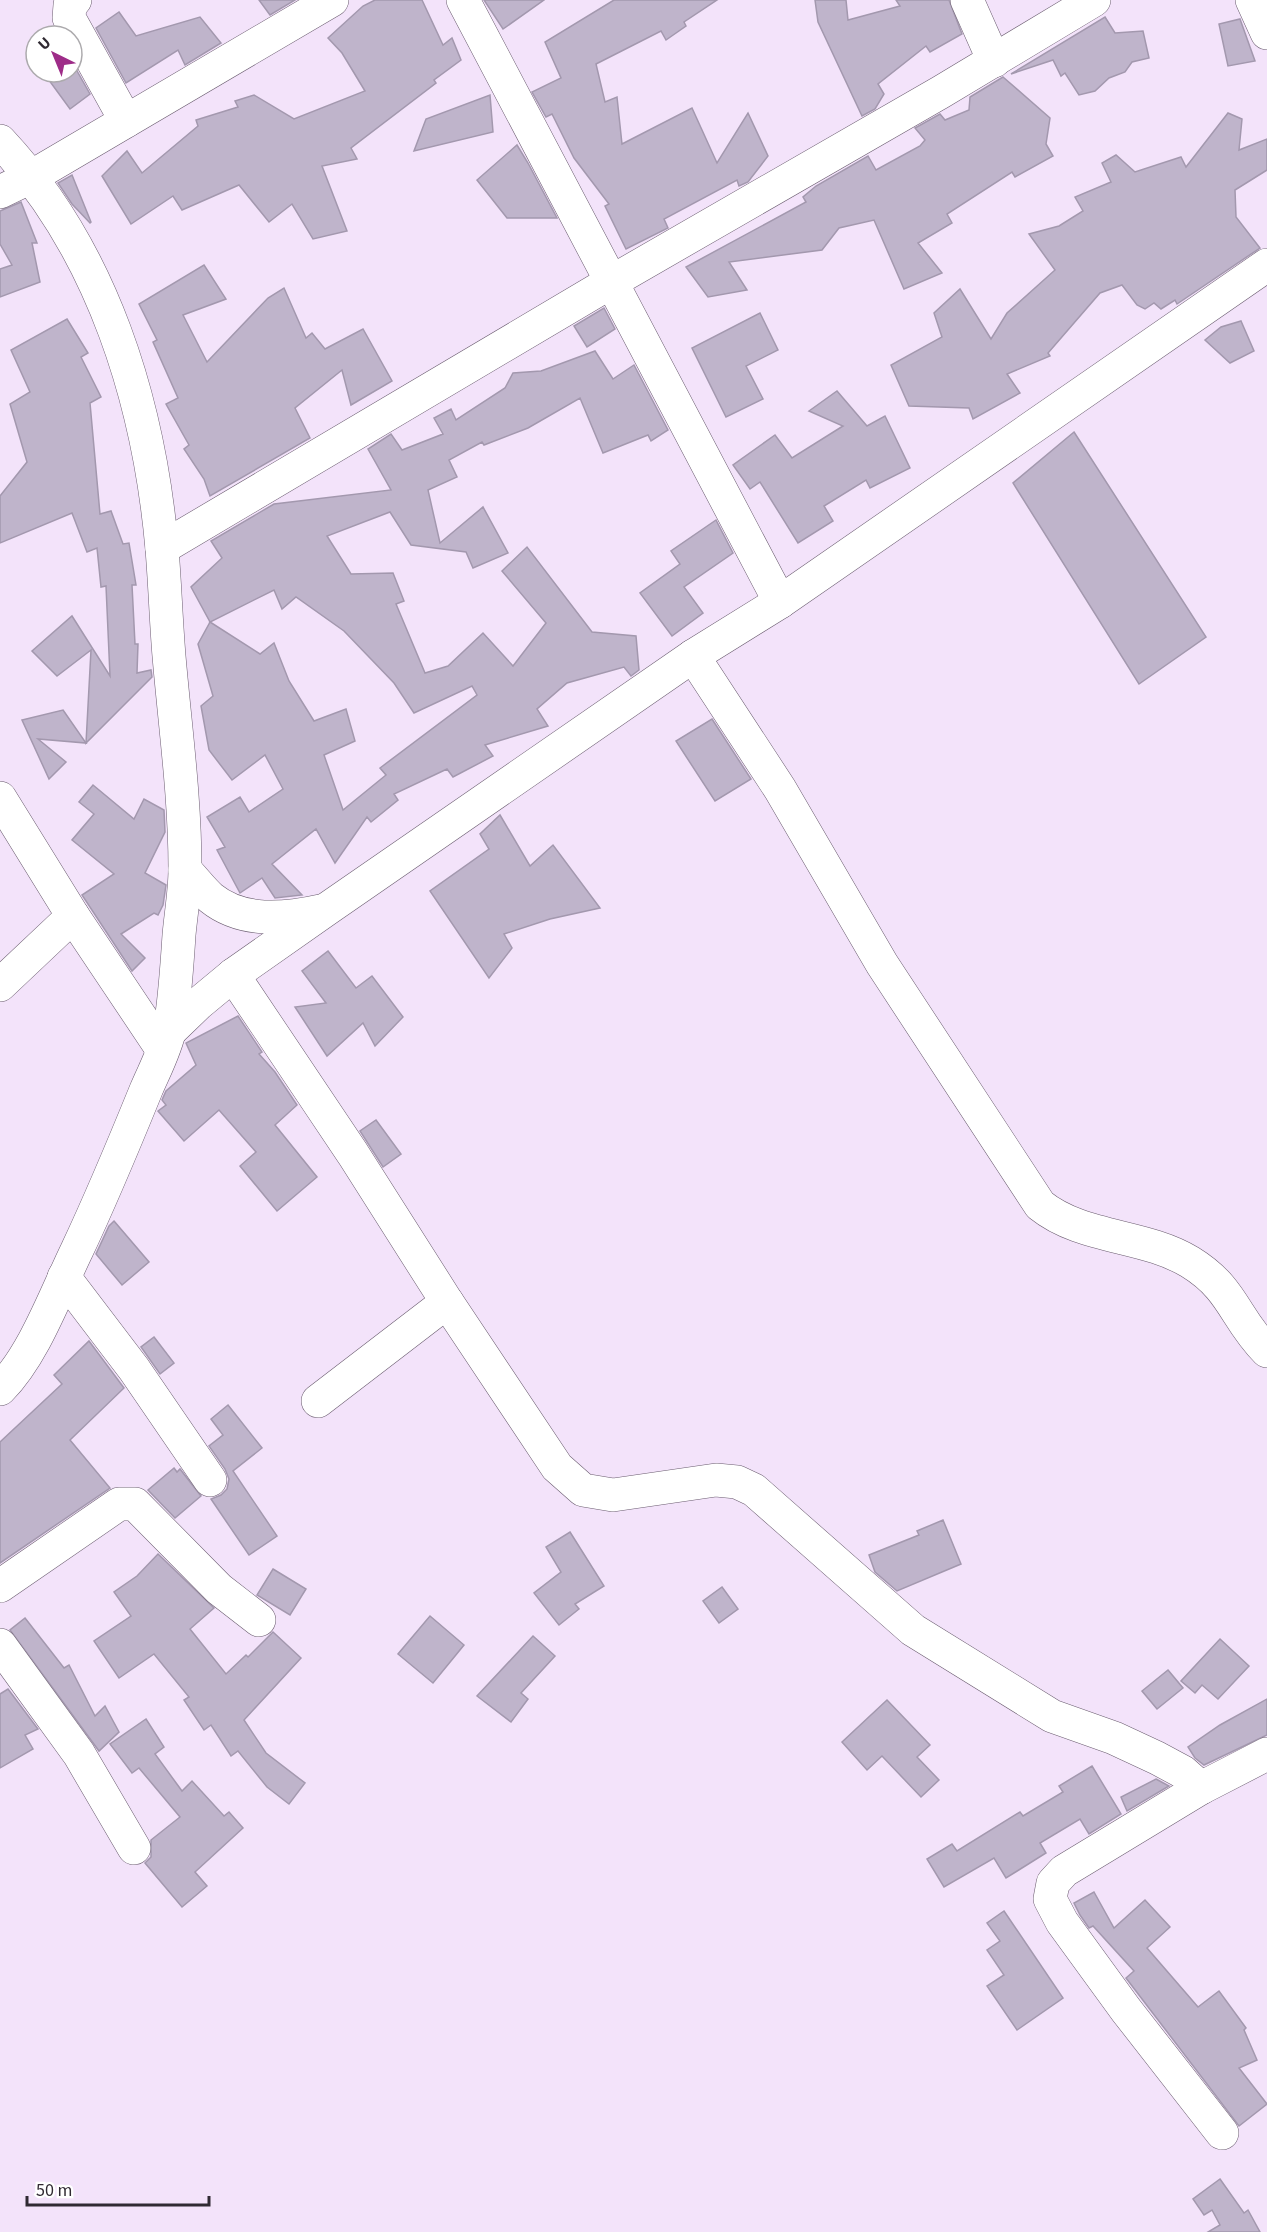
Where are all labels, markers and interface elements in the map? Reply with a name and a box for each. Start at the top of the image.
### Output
north arrow [24,24,84,84]
text: U [33,32,56,55]
scale bar [27,2169,208,2207]
text: 50 m [36,2178,72,2203]

